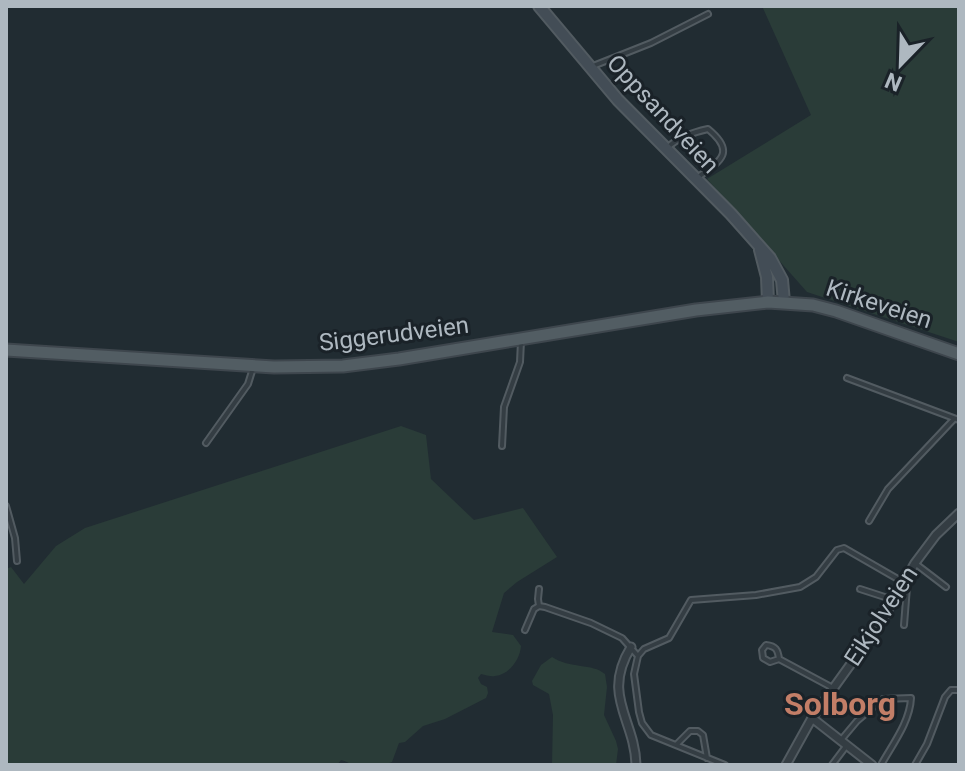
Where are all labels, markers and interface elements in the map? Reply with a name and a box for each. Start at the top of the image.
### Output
north arrow [861,24,941,104]
street label: Oppsandveien [601,49,725,179]
text: N [881,67,905,96]
street label: Kirkeveien [823,274,935,334]
street label: Siggerudveien [318,311,470,357]
street label: Eikjolveien [839,561,923,671]
district label: Solborg [784,685,896,723]

